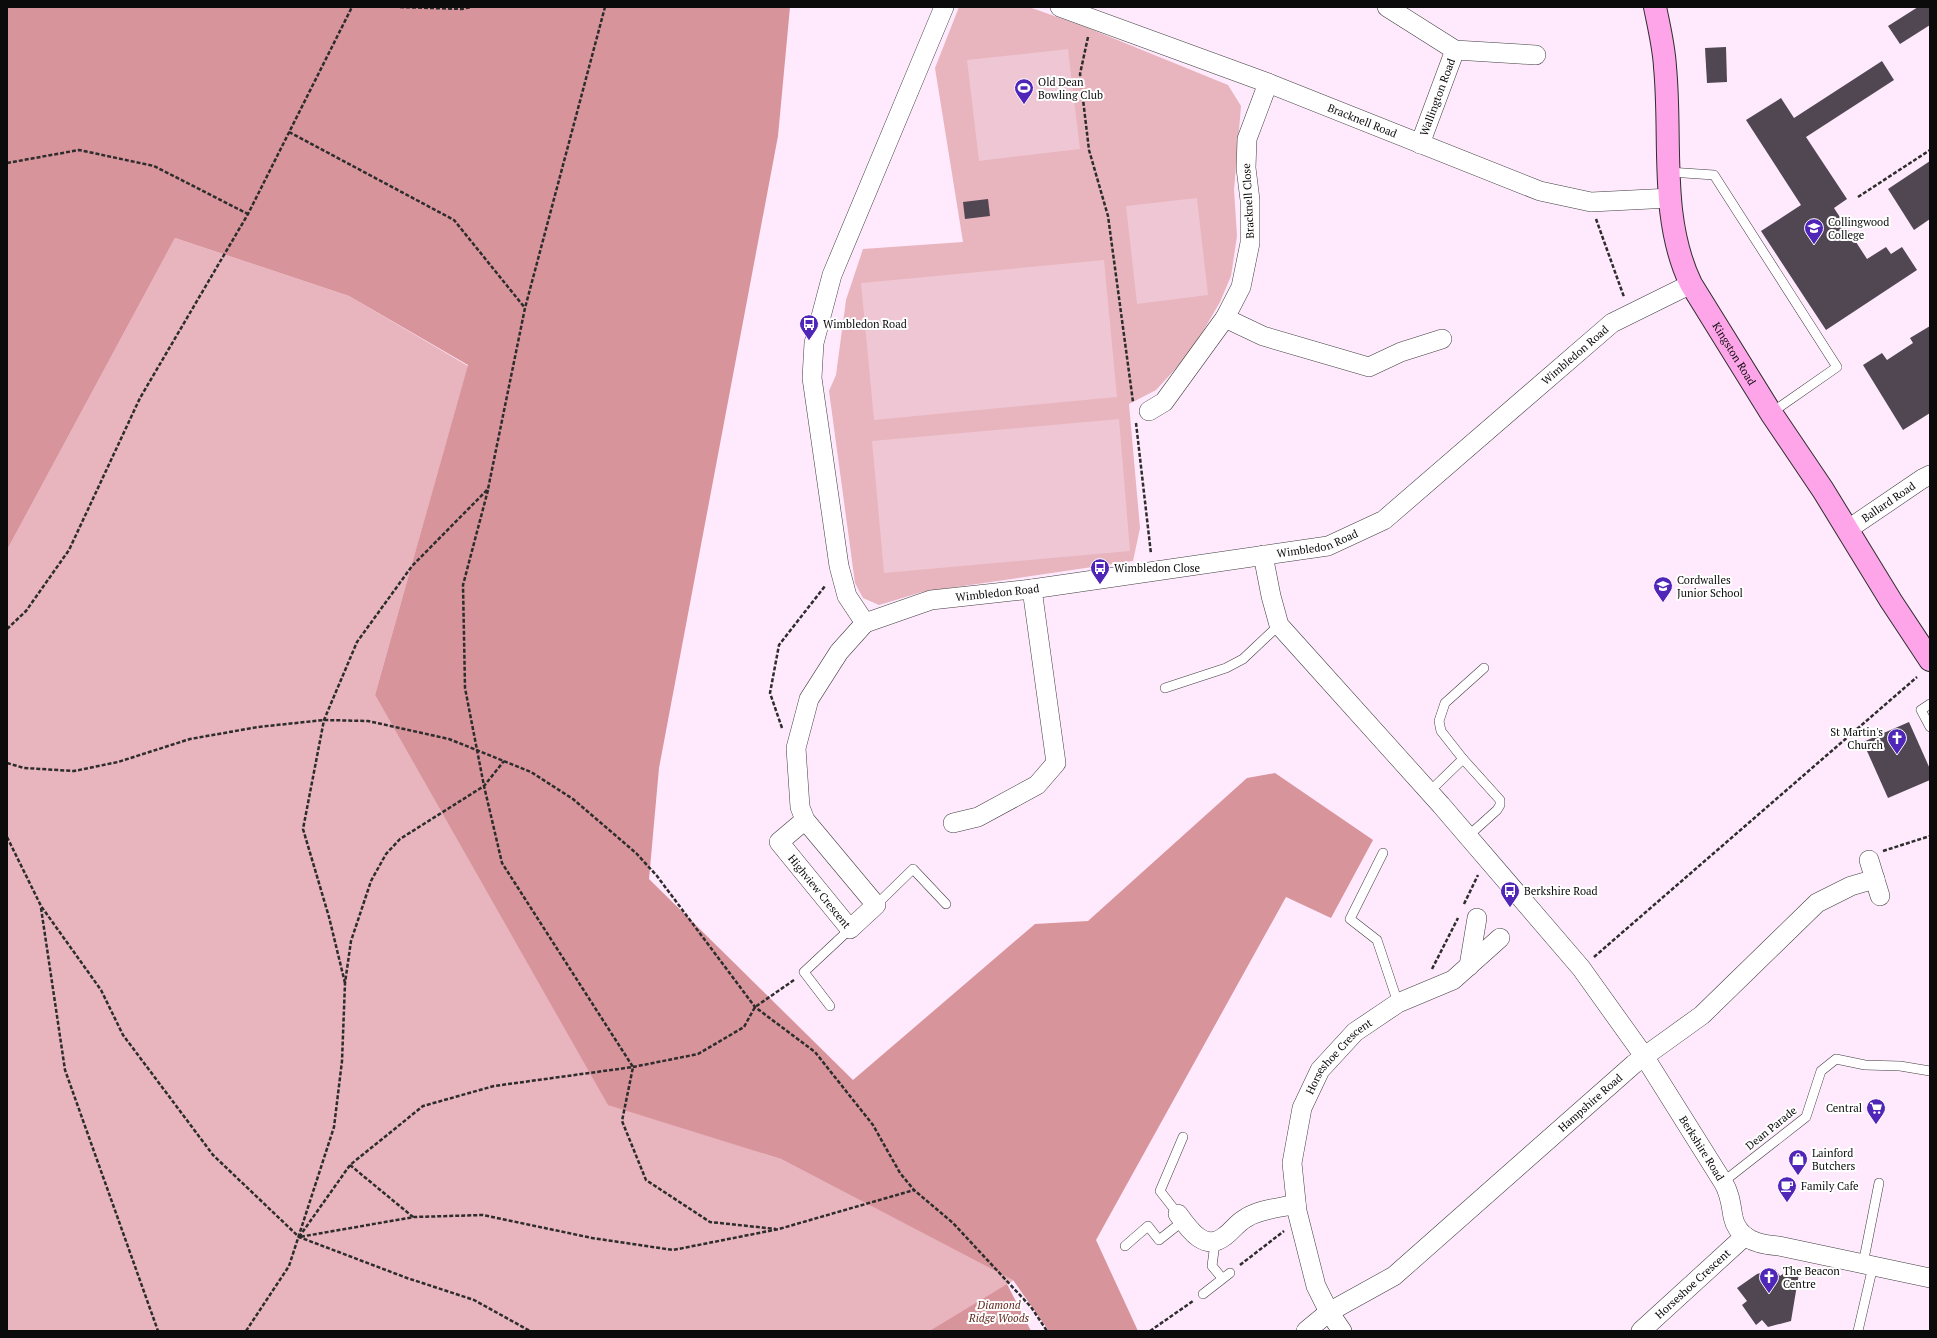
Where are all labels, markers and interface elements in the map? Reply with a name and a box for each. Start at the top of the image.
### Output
street label: Wallington Road [1417,57,1458,138]
place label: Old Dean Bowling Club [1038,75,1103,102]
sports icon: Old Dean Bowling Club [1013,77,1035,105]
street label: Bracknell Road [1326,100,1399,141]
street label: Bracknell Close [1239,162,1257,239]
place label: Collingwood College [1828,215,1889,242]
school or university icon: Collingwood College [1803,217,1825,245]
bus stop icon: Wimbledon Road [798,313,820,341]
place label: Wimbledon Road [823,317,907,331]
street label: Kingston Road [1709,320,1759,388]
street label: Wimbledon Road [1539,322,1611,388]
street label: Ballard Road [1859,479,1918,525]
street label: Wimbledon Road [1276,526,1360,560]
bus stop icon: Wimbledon Close [1089,557,1111,585]
place label: Wimbledon Close [1114,561,1201,575]
place label: Cordwalles Junior School [1677,573,1743,600]
school or university icon: Cordwalles Junior School [1652,575,1674,603]
street label: Wimbledon Road [955,581,1040,604]
place label: St Martin's Church [1830,725,1884,752]
church icon: St Martin's Church [1886,727,1908,755]
street label: Highview Crescent [785,852,854,931]
bus stop icon: Berkshire Road [1499,880,1521,908]
place label: Berkshire Road [1524,884,1598,898]
street label: Horseshoe Crescent [1302,1015,1375,1097]
street label: Hampshire Road [1555,1071,1625,1135]
supermarket icon: Central [1865,1097,1887,1125]
place label: Central [1826,1101,1862,1115]
street label: Dean Parade [1743,1103,1800,1153]
street label: Berkshire Road [1676,1113,1727,1183]
place label: Lainford Butchers [1812,1146,1855,1173]
shop icon: Lainford Butchers [1787,1148,1809,1176]
cafe icon: Family Cafe [1776,1175,1798,1203]
place label: Family Cafe [1801,1179,1859,1193]
street label: Horseshoe Crescent [1652,1246,1733,1322]
place label: The Beacon Centre [1783,1264,1840,1291]
church icon: The Beacon Centre [1758,1266,1780,1294]
park label: Diamond Ridge Woods [968,1298,1030,1325]

